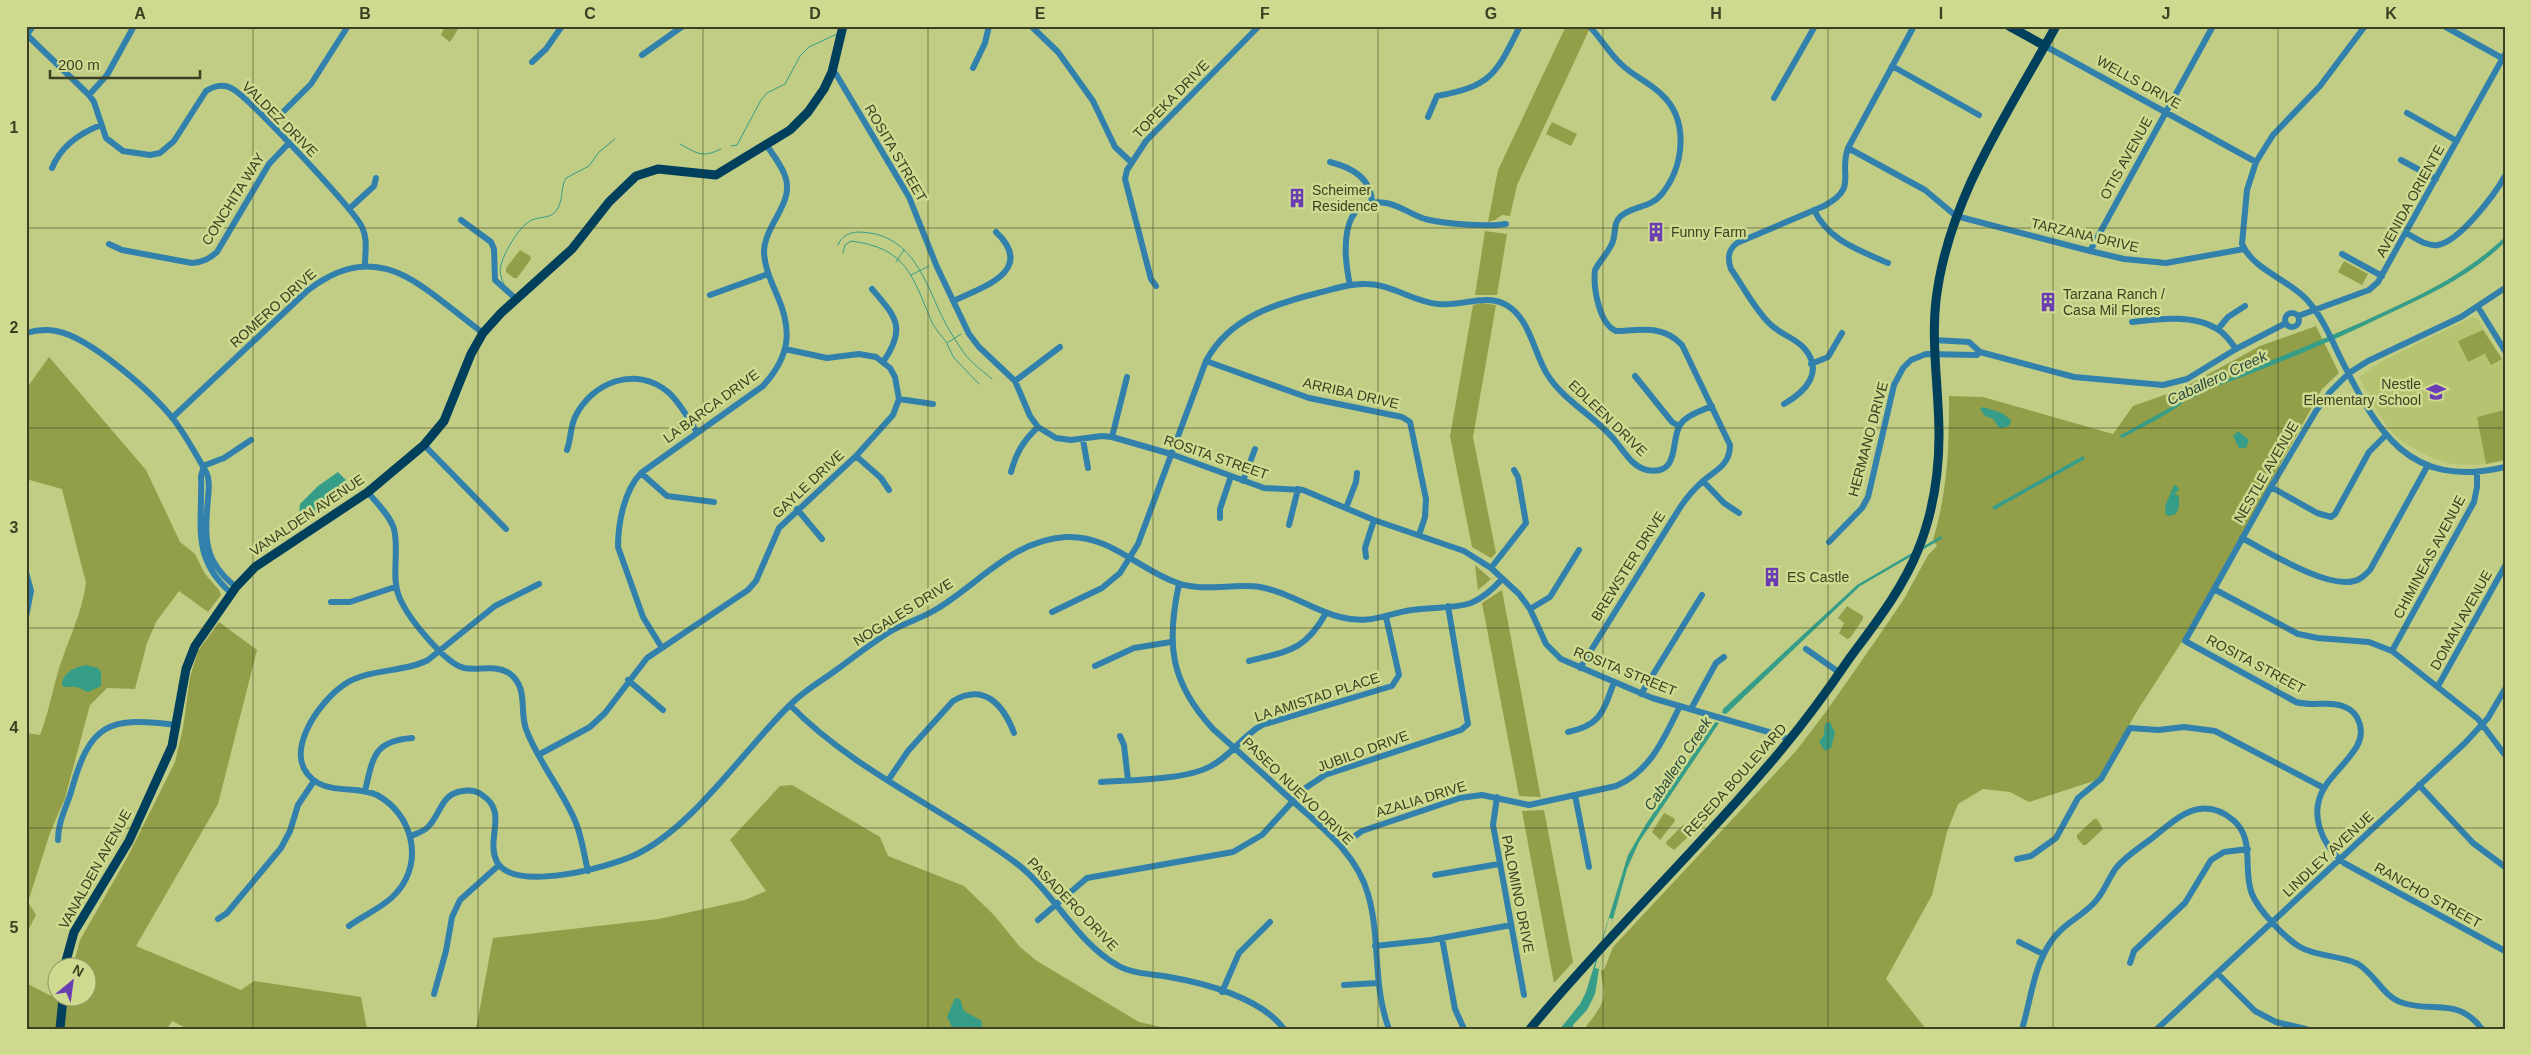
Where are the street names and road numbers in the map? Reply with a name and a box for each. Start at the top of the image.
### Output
street label: WELLS DRIVE [2094,52,2184,112]
street label: TOPEKA DRIVE [1130,57,1212,141]
street label: VALDEZ DRIVE [239,78,321,160]
street label: ROSITA STREET [862,102,931,205]
street label: OTIS AVENUE [2097,114,2155,202]
street label: AVENIDA ORIENTE [2373,142,2447,260]
street label: CONCHITA WAY [198,149,268,248]
street label: TARZANA DRIVE [2030,215,2140,255]
street label: ROMERO DRIVE [227,265,319,351]
street label: LA BARCA DRIVE [660,366,762,446]
street label: ARRIBA DRIVE [1301,374,1401,412]
street label: EDLEEN DRIVE [1566,377,1650,459]
street label: HERMANO DRIVE [1845,380,1891,498]
street label: NESTLE AVENUE [2231,419,2301,525]
street label: ROSITA STREET [1162,432,1271,483]
street label: GAYLE DRIVE [769,447,847,521]
street label: VANALDEN AVENUE [247,471,367,559]
street label: CHIMINEAS AVENUE [2390,493,2468,621]
street label: BREWSTER DRIVE [1588,508,1668,624]
street label: DOMAN AVENUE [2427,567,2495,673]
street label: NOGALES DRIVE [850,575,956,649]
street label: ROSITA STREET [2204,631,2308,697]
street label: ROSITA STREET [1571,643,1679,699]
street label: LA AMISTAD PLACE [1252,669,1382,725]
street label: RESEDA BOULEVARD [1680,720,1790,840]
street label: JUBILO DRIVE [1315,727,1411,775]
street label: PASEO NUEVO DRIVE [1239,734,1357,848]
street label: AZALIA DRIVE [1374,778,1468,820]
street label: VANALDEN AVENUE [55,806,135,932]
street label: LINDLEY AVENUE [2279,808,2377,900]
street label: PALOMINO DRIVE [1499,834,1537,954]
street label: PASADERO DRIVE [1024,854,1122,954]
street label: RANCHO STREET [2372,859,2485,931]

